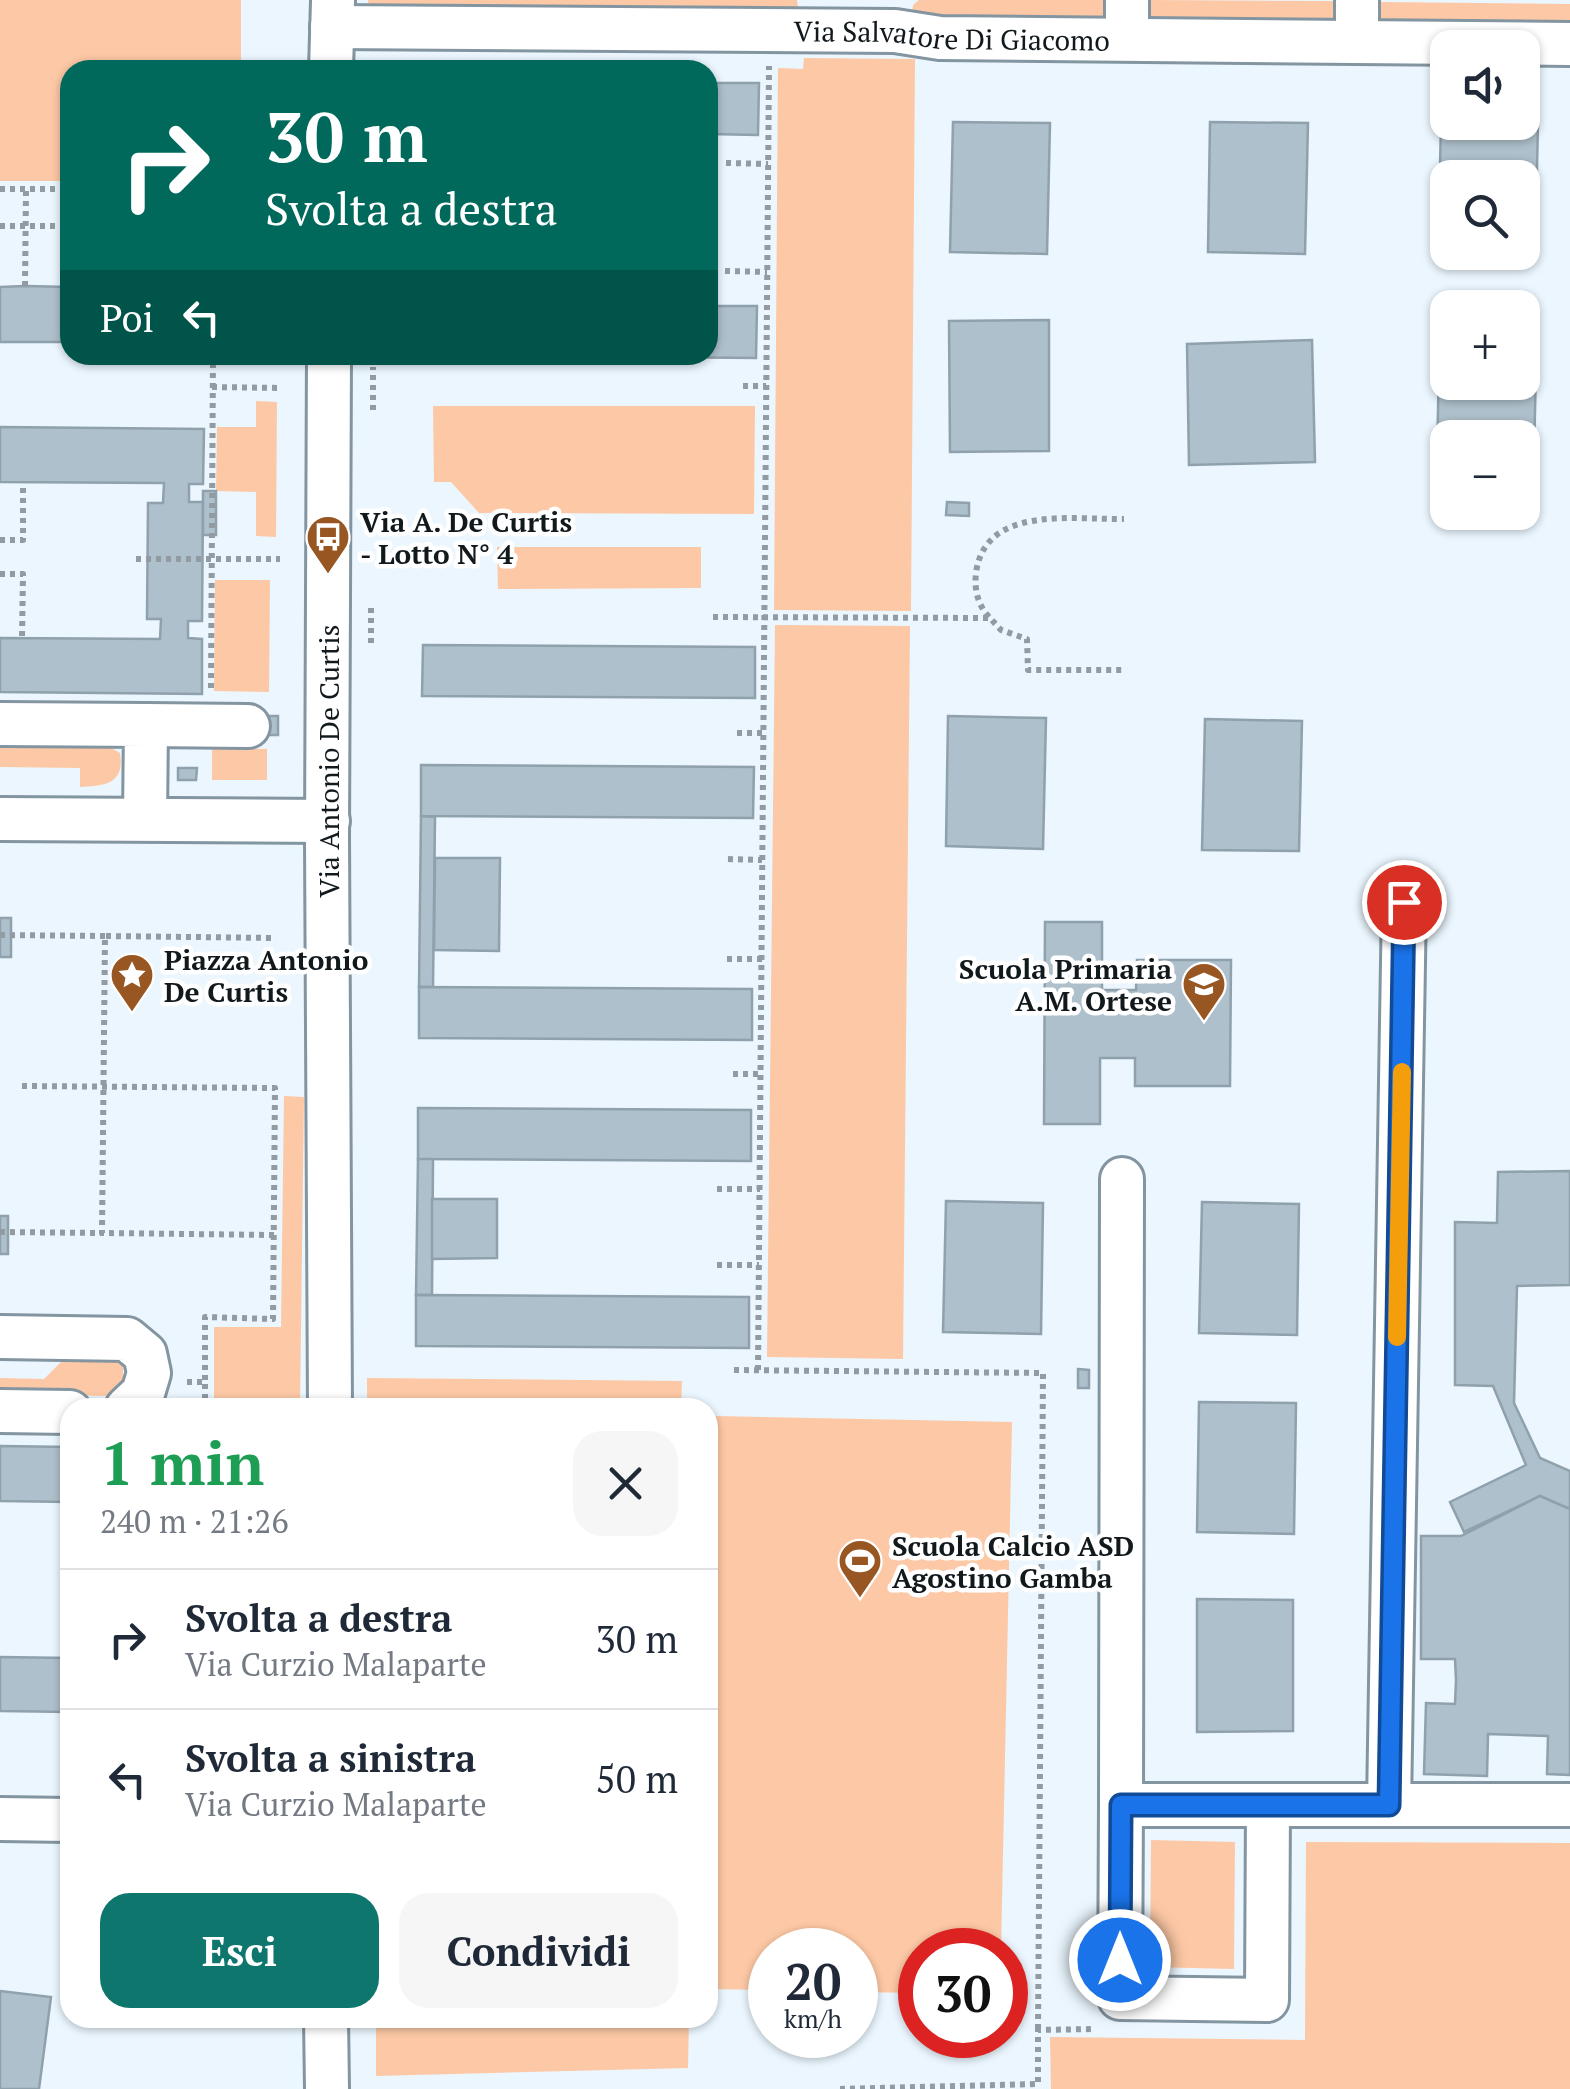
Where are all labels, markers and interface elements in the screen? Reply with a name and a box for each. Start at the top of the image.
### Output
street label: Via Salvatore Di Giacomo [794,12,1110,58]
map controls [1430,30,1540,530]
button: sound [1430,30,1540,140]
text: 30 m [265,89,428,182]
icon: right [100,100,230,230]
button: search [1430,160,1540,270]
text: Svolta a destra [265,178,557,238]
icon: left [174,290,229,345]
button: + [1430,290,1540,400]
text: Poi [100,293,154,343]
button: − [1430,420,1540,530]
place label: Via A. De Curtis - Lotto N° 4 [360,503,572,572]
bus stop icon: Via A. De Curtis - Lotto N° 4 [305,514,351,575]
street label: Via Antonio De Curtis [310,624,347,898]
pin [1362,860,1447,945]
icon: arrive [1377,875,1432,930]
place label: Piazza Antonio De Curtis [164,941,368,1010]
place label: Scuola Primaria A.M. Ortese [959,950,1172,1019]
place icon: Piazza Antonio De Curtis [109,952,155,1013]
school or university icon: Scuola Primaria A.M. Ortese [1181,961,1227,1022]
text: 1 min [100,1423,264,1502]
button: close [573,1431,678,1536]
text: 240 m · 21:26 [100,1500,288,1542]
place label: Scuola Calcio ASD Agostino Gamba [892,1527,1134,1596]
sports icon: Scuola Calcio ASD Agostino Gamba [837,1538,883,1599]
text: Svolta a destra [185,1593,452,1643]
icon: right [100,1612,155,1667]
text: 30 m [595,1614,678,1664]
text: Via Curzio Malaparte [185,1643,487,1685]
text: Svolta a sinistra [185,1733,476,1783]
icon: left [100,1752,155,1807]
text: 50 m [595,1754,678,1804]
text: Via Curzio Malaparte [185,1783,487,1825]
button: Esci [100,1893,379,2008]
button: Condividi [399,1893,678,2008]
position arrow [1068,1908,1172,2012]
speed limit sign: 30 [898,1928,1028,2058]
text: 20 [785,1948,841,2014]
text: km/h [784,2002,842,2035]

